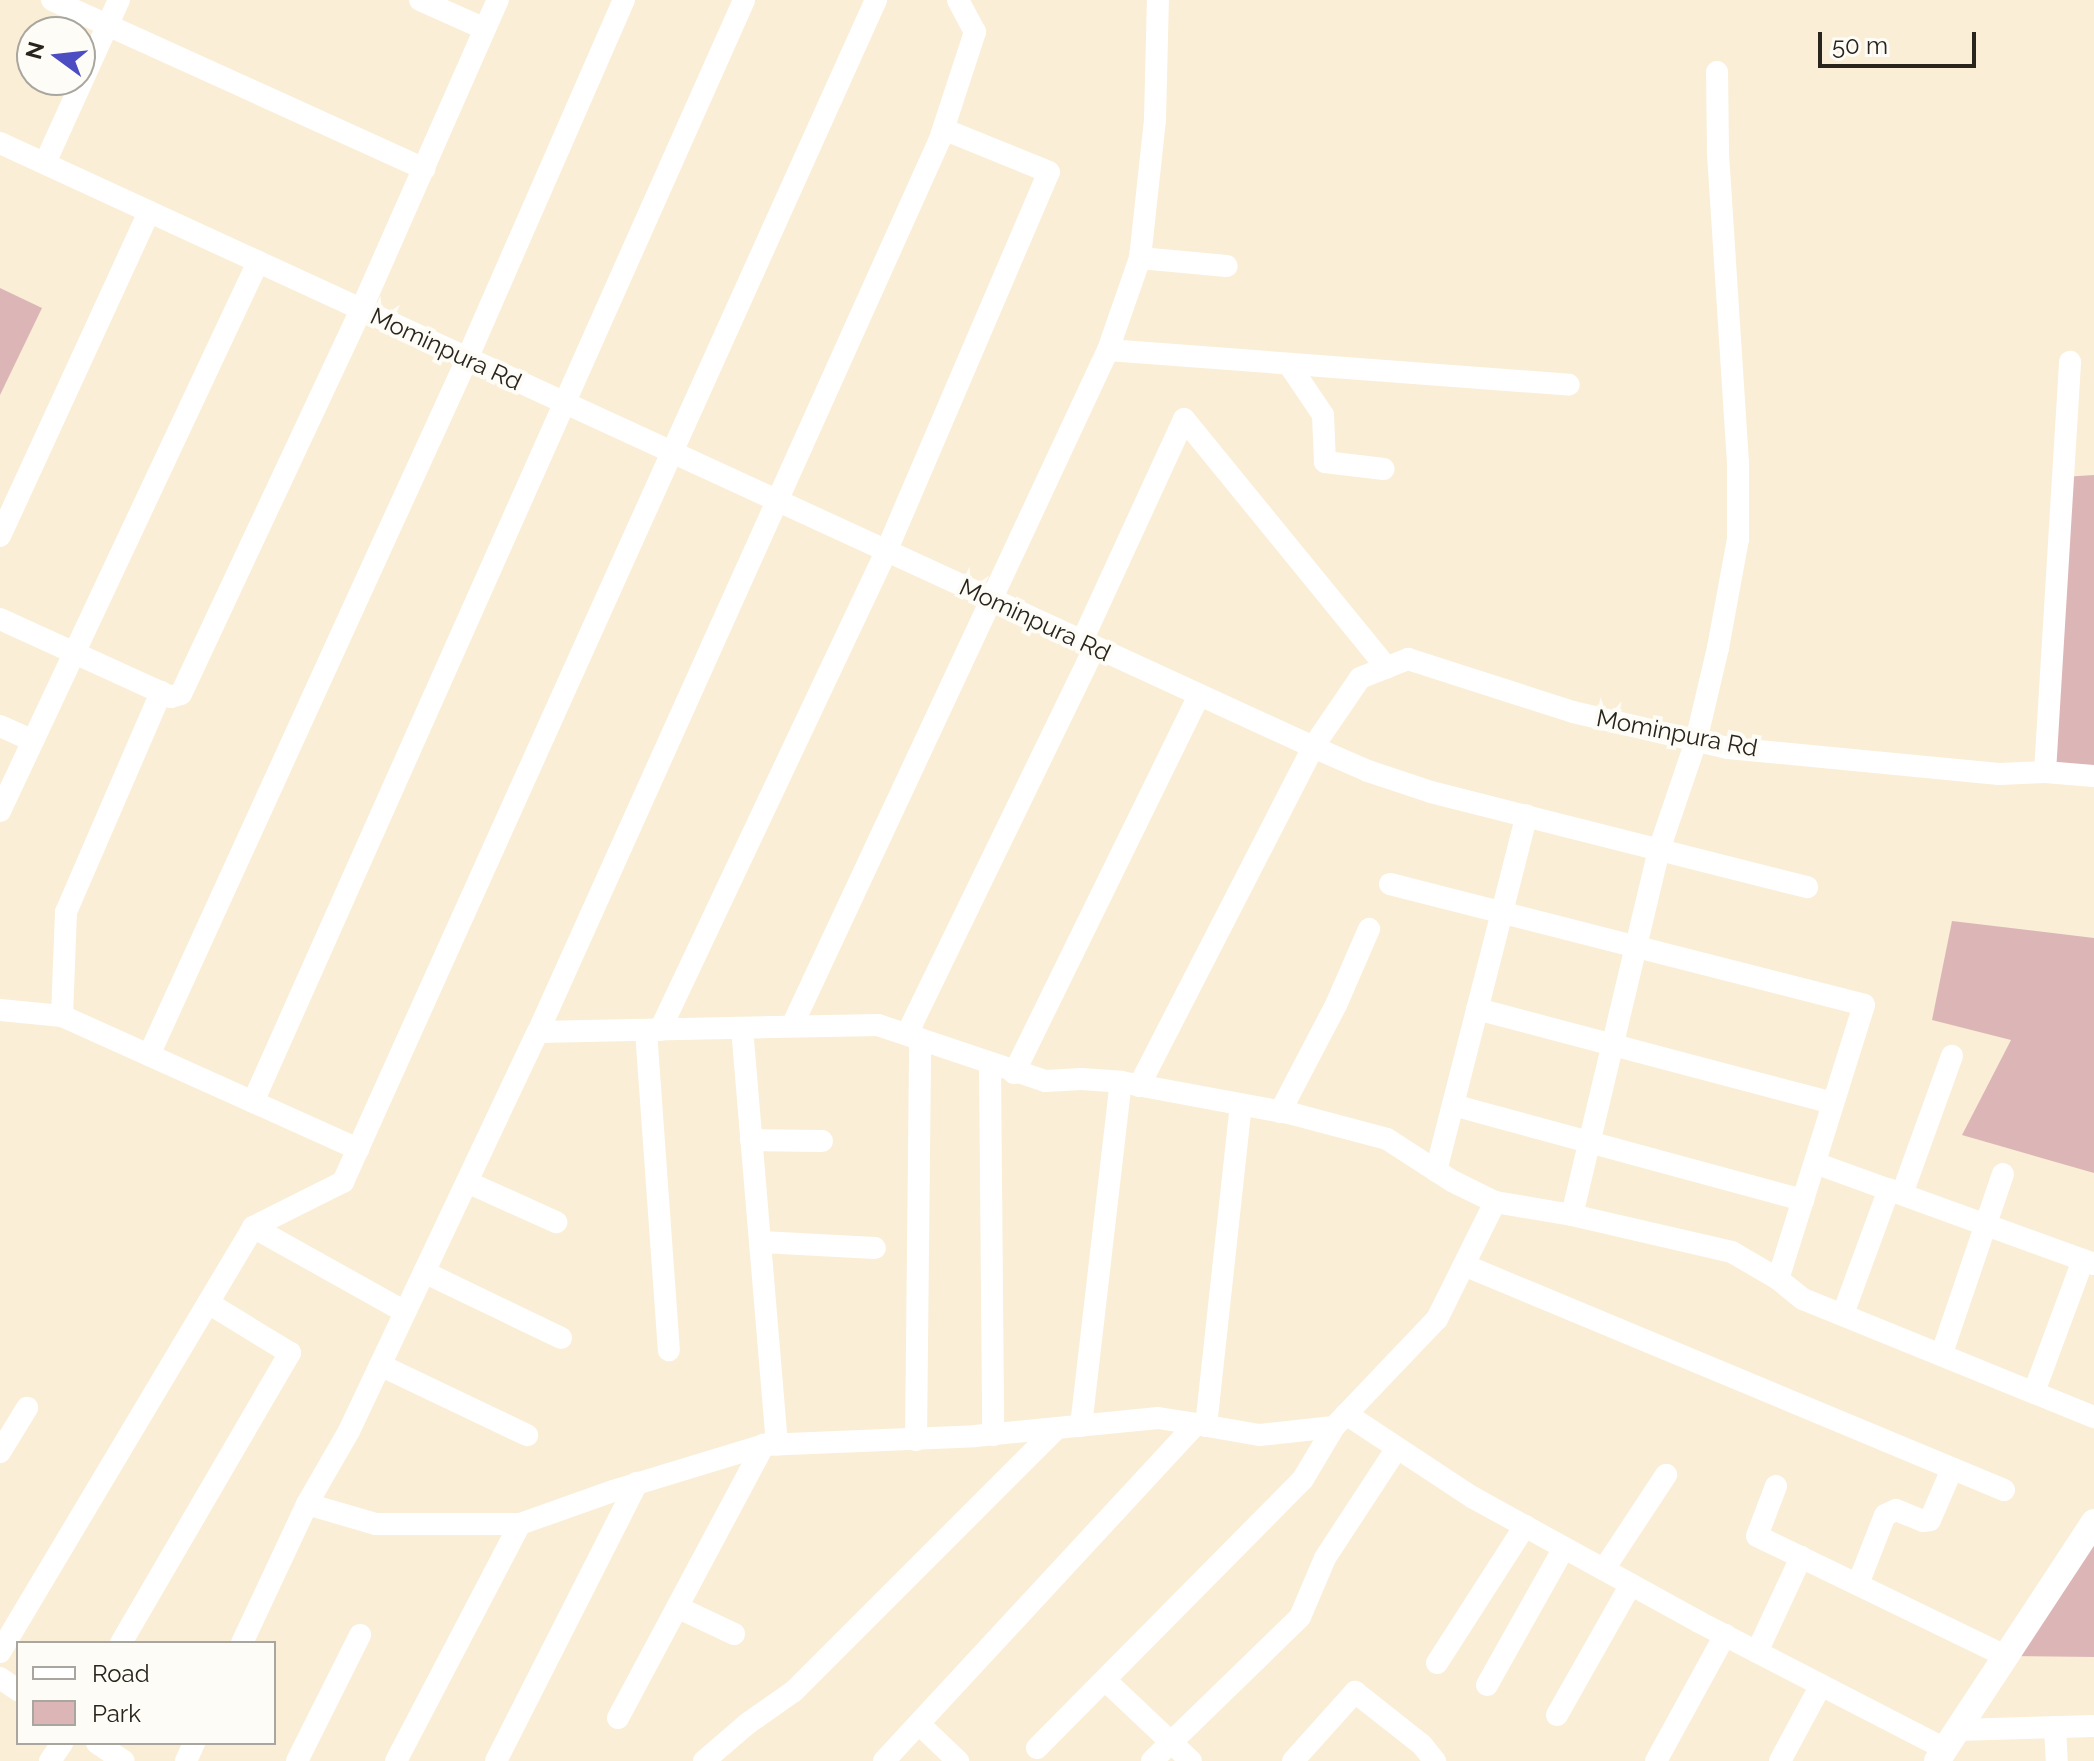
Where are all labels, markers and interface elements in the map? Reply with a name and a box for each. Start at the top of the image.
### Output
north arrow [16,16,96,96]
scale bar [1822,16,1980,66]
text: 50 m [1832,31,1888,60]
text: N [20,39,49,62]
street label: Mominpura Rd [366,301,526,397]
street label: Mominpura Rd [955,572,1115,668]
street label: Mominpura Rd [1594,703,1760,763]
legend [16,1641,276,1745]
text: Road [92,1659,150,1688]
text: Park [92,1699,141,1728]

